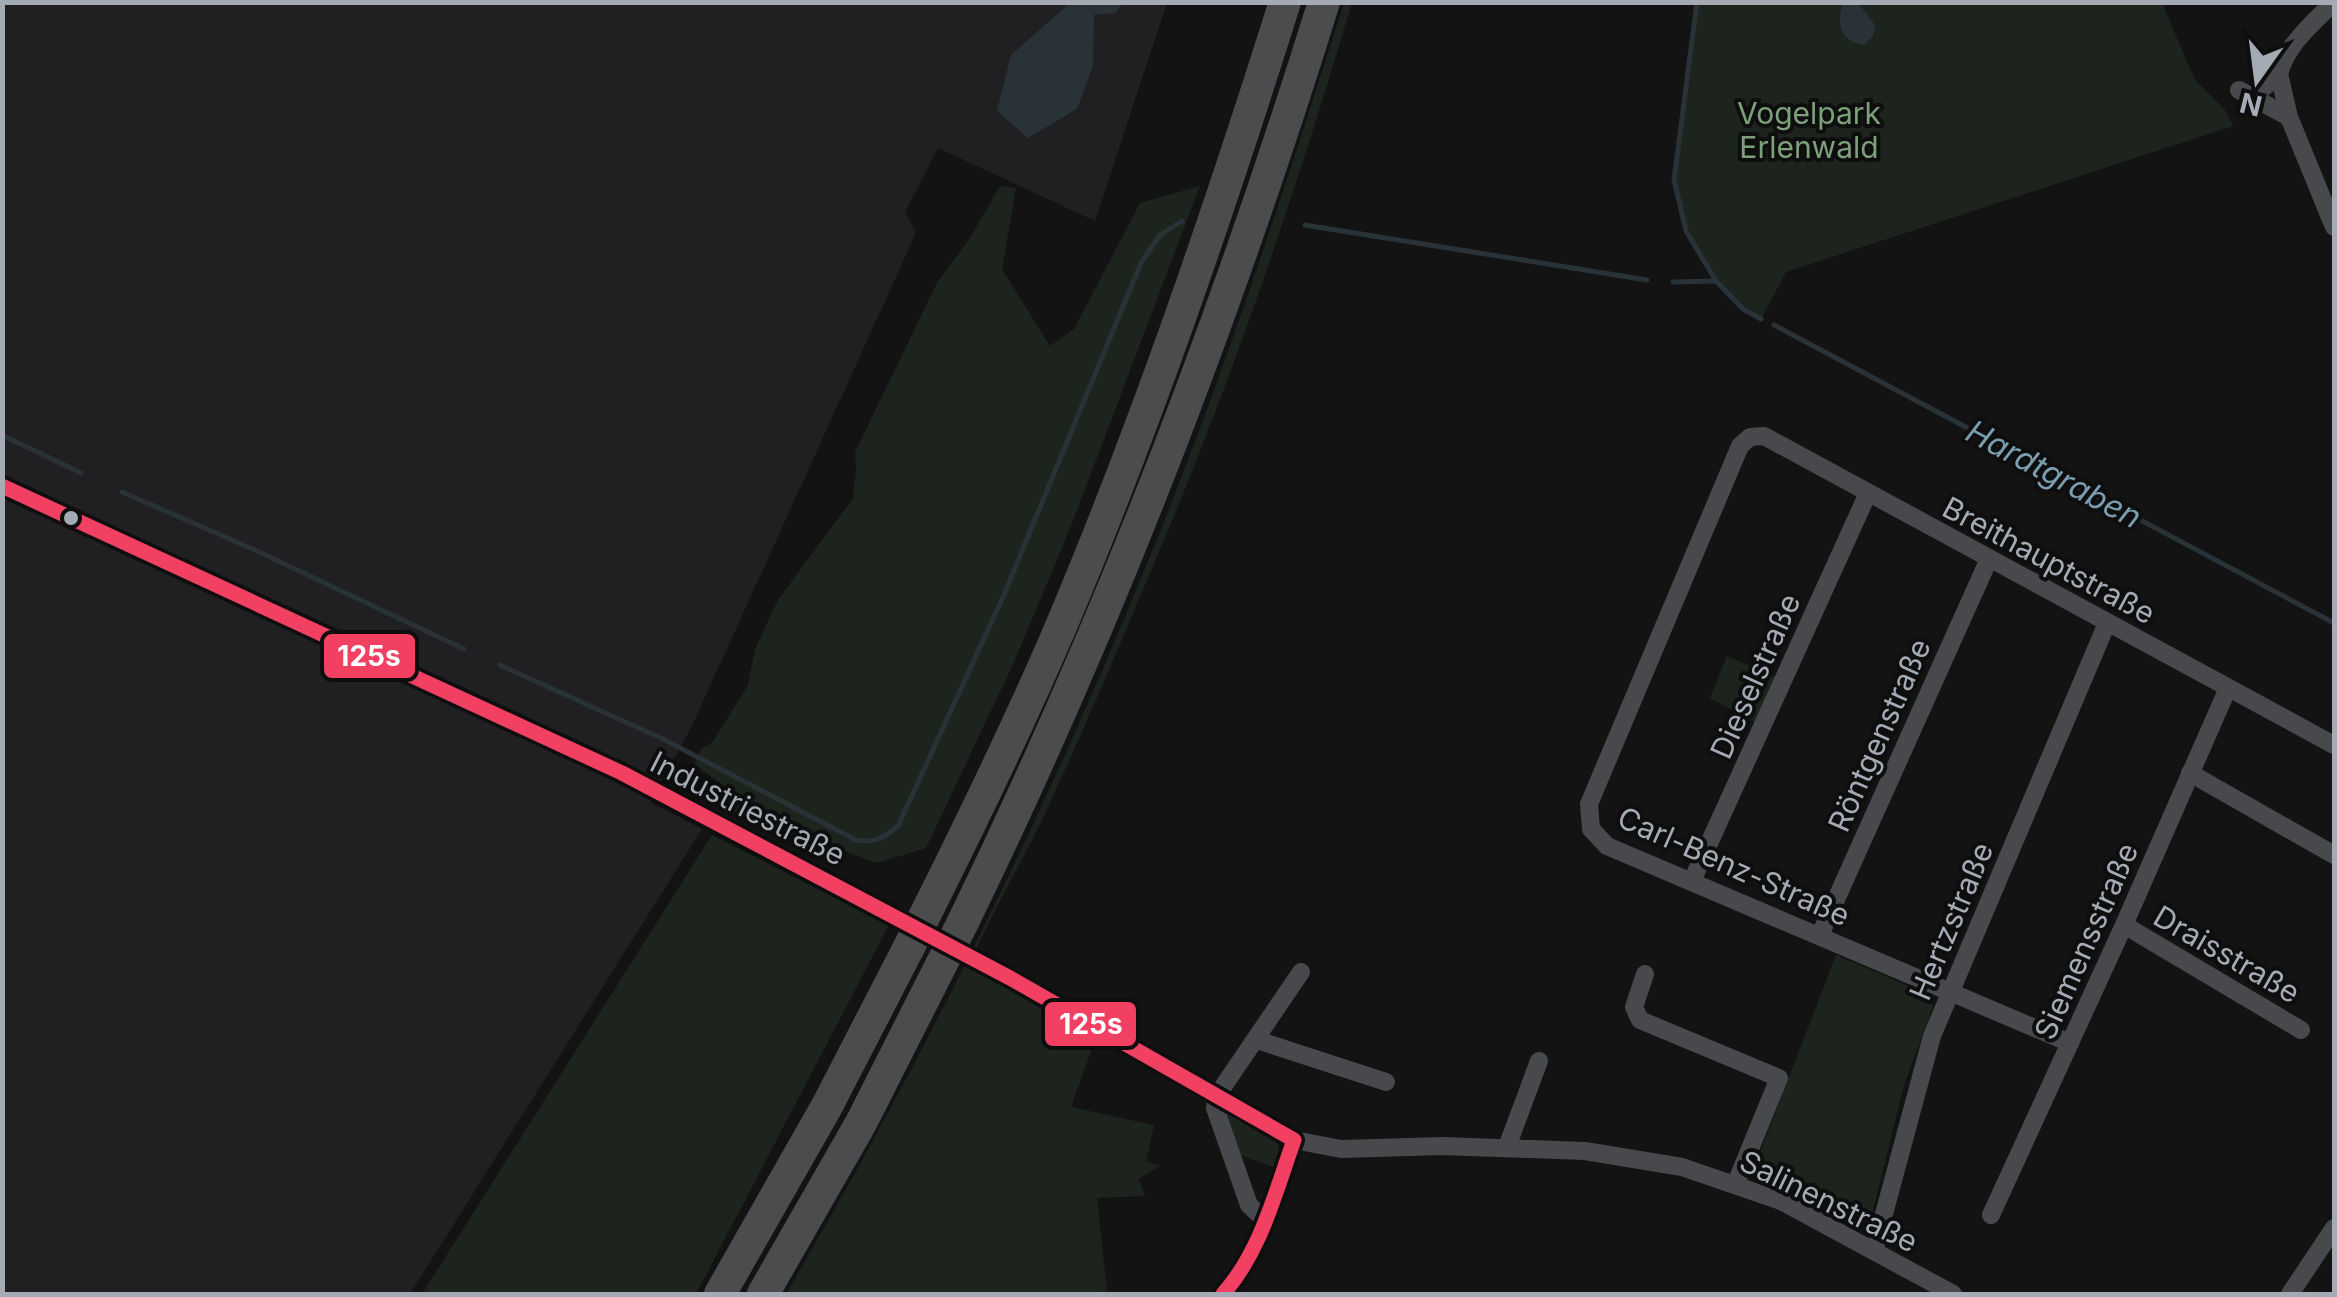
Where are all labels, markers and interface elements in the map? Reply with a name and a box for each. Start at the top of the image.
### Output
north arrow [2207,30,2307,130]
text: N [2236,85,2265,123]
park label: Vogelpark Erlenwald [1737,95,1882,165]
water label: Hardtgraben [1960,411,2148,537]
street label: Breithauptstraße [1937,489,2161,631]
unlabelled marker [61,508,81,528]
street label: Dieselstraße [1703,588,1807,764]
line badge: 125s [322,632,417,680]
street label: Röntgenstraße [1820,633,1938,837]
text: 125s [337,639,401,673]
street label: Industriestraße [645,743,851,873]
street label: Carl-Benz-Straße [1612,799,1856,933]
street label: Hertzstraße [1902,837,2000,1005]
street label: Siemensstraße [2027,837,2145,1045]
street label: Draisstraße [2148,898,2306,1010]
line badge: 125s [1043,1000,1138,1048]
text: 125s [1059,1007,1123,1041]
street label: Salinenstraße [1734,1142,1924,1260]

